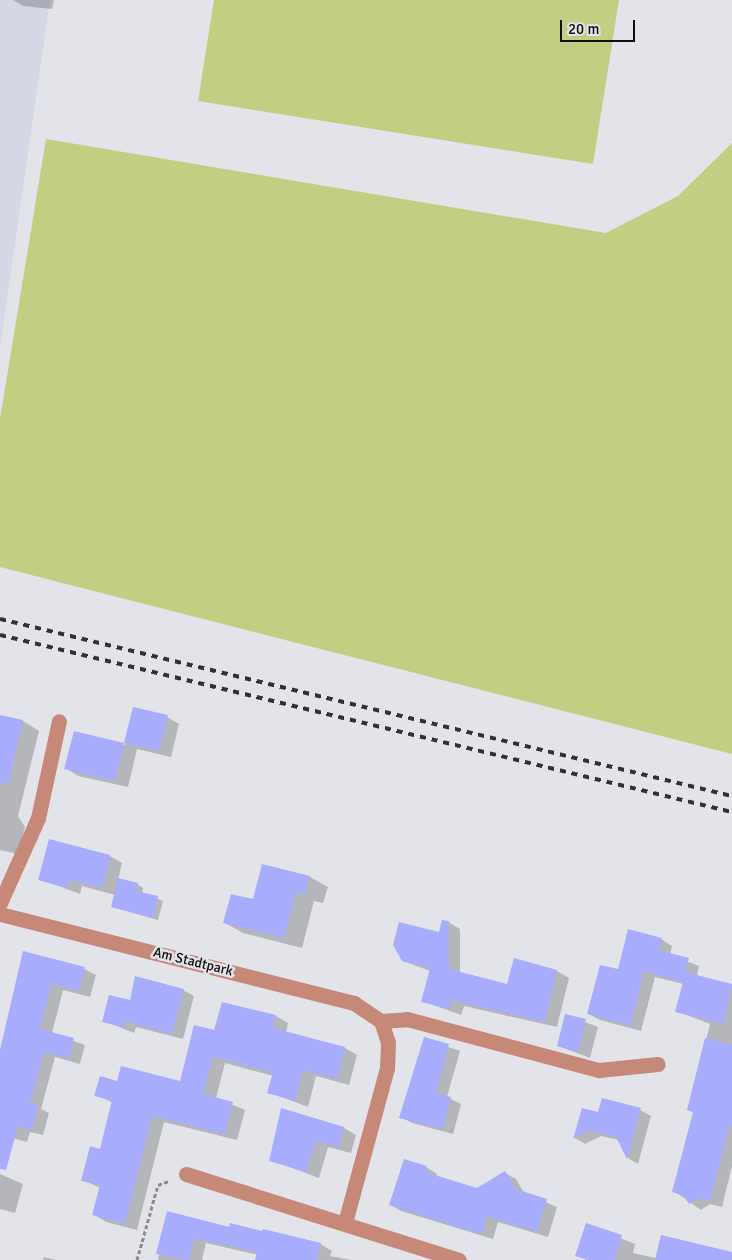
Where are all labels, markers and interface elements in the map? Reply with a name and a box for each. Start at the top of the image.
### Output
scale bar [562,10,637,42]
text: 20 m [568,20,599,38]
street label: Am Stadtpark [151,944,235,980]

